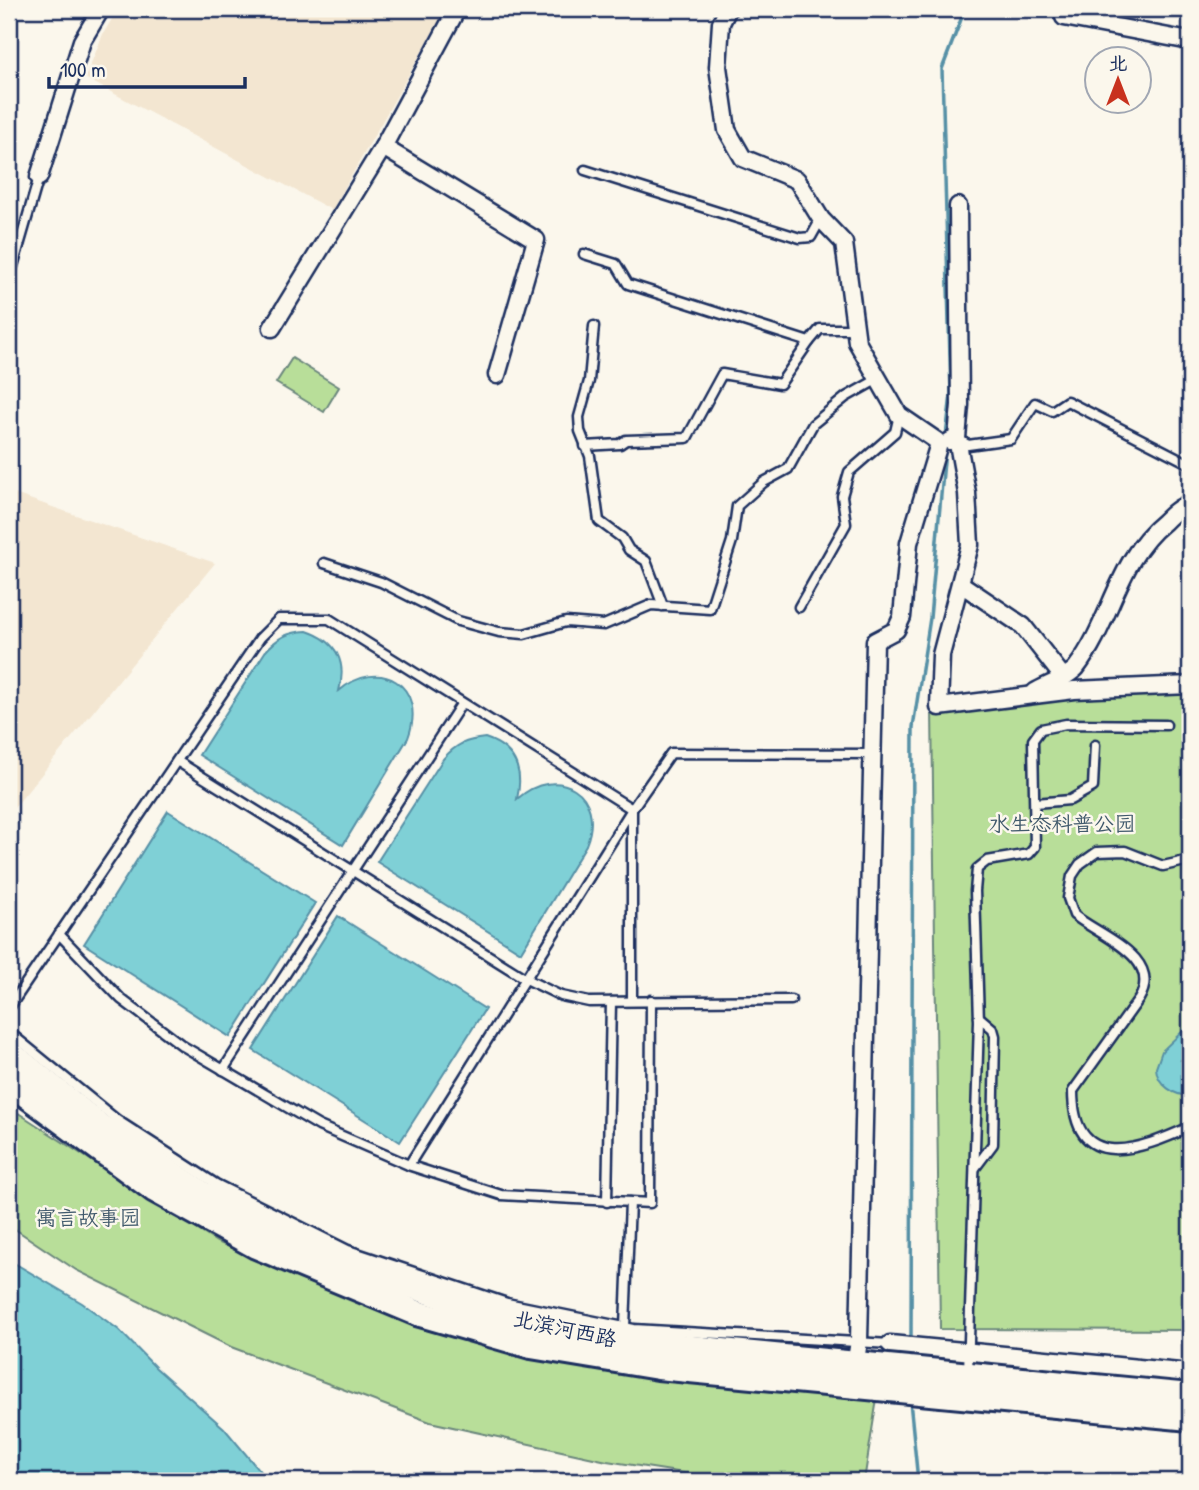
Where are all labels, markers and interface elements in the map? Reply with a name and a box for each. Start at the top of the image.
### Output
scale bar [49,46,245,90]
north arrow [1084,46,1154,116]
text: 北 [1108,50,1128,76]
text: 100 m [60,55,106,84]
park label: 水生态科普公园 [989,809,1136,838]
park label: 寓言故事园 [36,1203,141,1232]
street label: 北滨河西路 [511,1303,619,1354]

